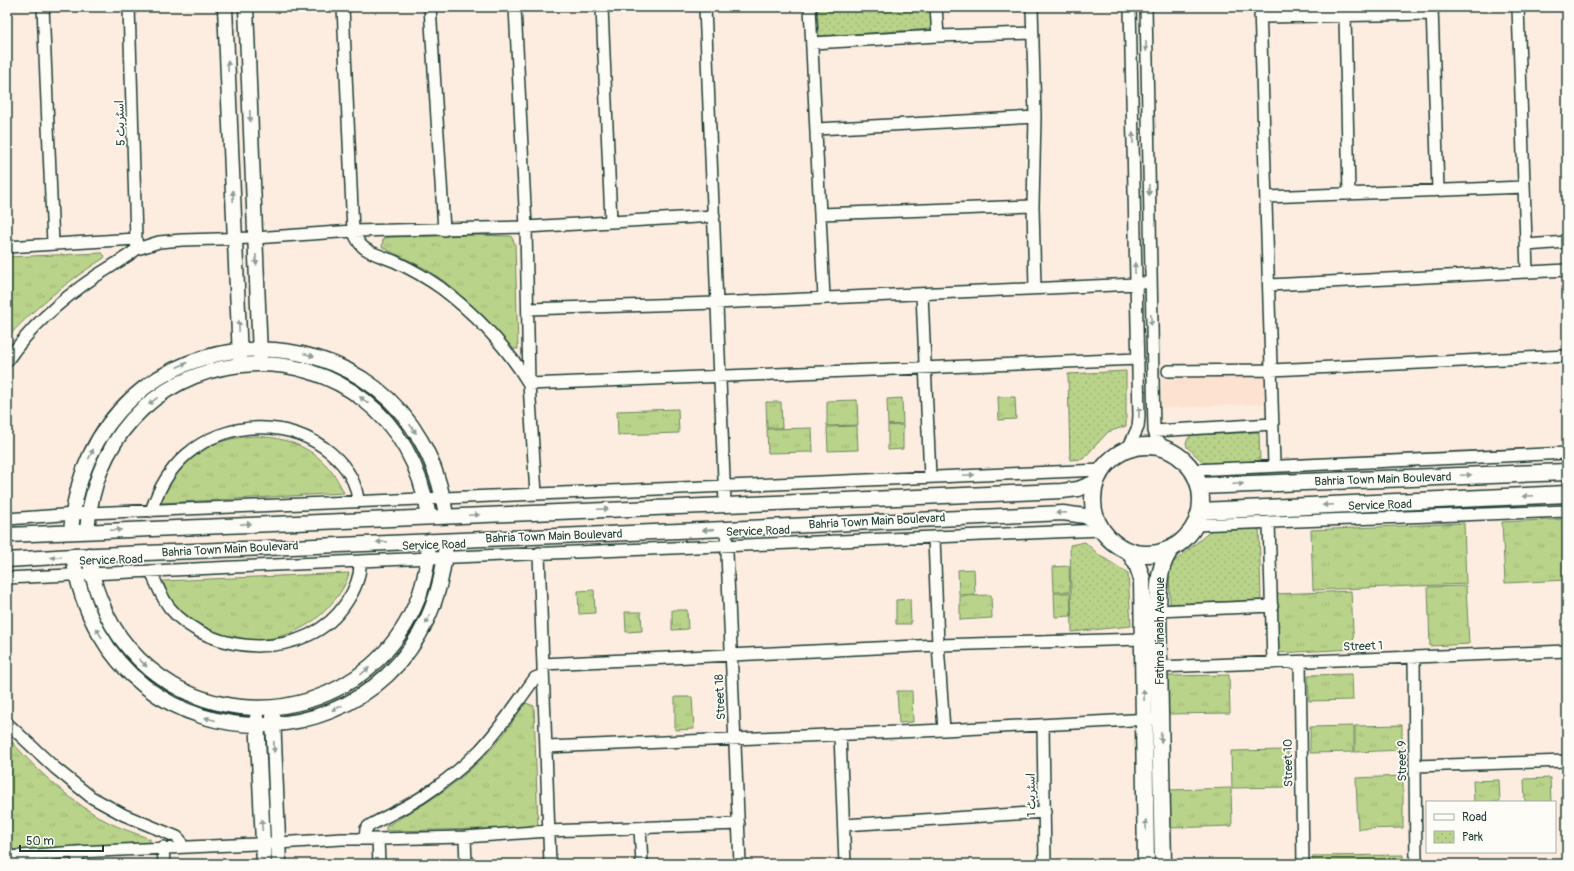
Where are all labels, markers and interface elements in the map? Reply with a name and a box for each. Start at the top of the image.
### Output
one-way arrow [1143,40,1149,53]
one-way arrow [224,60,231,72]
street label: اسٹریٹ 5 [112,100,129,146]
one-way arrow [247,110,254,122]
one-way arrow [1129,132,1136,144]
one-way arrow [1146,184,1152,197]
one-way arrow [230,189,236,202]
one-way arrow [253,254,260,266]
one-way arrow [1132,262,1139,274]
one-way arrow [1148,314,1154,327]
one-way arrow [235,320,242,332]
one-way arrow [303,353,316,359]
one-way arrow [177,362,188,368]
one-way arrow [147,396,158,405]
one-way arrow [358,396,369,405]
one-way arrow [1136,405,1142,418]
one-way arrow [409,424,417,434]
one-way arrow [88,448,94,459]
street label: Bahria Town Main Boulevard [1314,470,1452,489]
one-way arrow [963,472,975,479]
one-way arrow [1460,472,1472,479]
one-way arrow [1232,481,1245,487]
one-way arrow [1522,492,1534,499]
street label: Service Road [1348,497,1412,514]
one-way arrow [1321,502,1334,508]
one-way arrow [597,506,610,512]
street label: Bahria Town Main Boulevard [808,510,946,533]
one-way arrow [1054,510,1067,516]
one-way arrow [468,511,480,518]
one-way arrow [240,521,252,528]
street label: Service Road [726,523,790,540]
one-way arrow [110,526,122,533]
one-way arrow [702,526,714,533]
street label: Bahria Town Main Boulevard [485,527,623,546]
street label: Service Road [402,537,466,554]
street label: Bahria Town Main Boulevard [161,538,299,561]
one-way arrow [376,539,388,546]
street label: Service Road [79,552,143,569]
one-way arrow [50,553,62,560]
street label: Fatima Jinaah Avenue [1153,577,1168,685]
one-way arrow [425,613,431,625]
one-way arrow [95,627,102,639]
street label: Street 1 [1343,638,1383,655]
one-way arrow [138,658,148,668]
one-way arrow [359,667,370,675]
street label: Street 18 [712,674,729,720]
one-way arrow [1140,689,1147,701]
one-way arrow [331,705,343,711]
one-way arrow [204,716,216,722]
one-way arrow [1157,731,1164,743]
street label: Street 10 [1281,739,1296,787]
street label: Street 9 [1395,740,1410,782]
one-way arrow [271,741,277,754]
street label: اسٹریٹ 1 [1024,773,1039,817]
legend [1426,801,1556,853]
text: Road [1462,810,1487,825]
one-way arrow [259,818,265,831]
one-way arrow [1143,818,1149,831]
scale bar [20,827,103,853]
text: Park [1462,830,1483,845]
text: 50 m [26,834,54,849]

